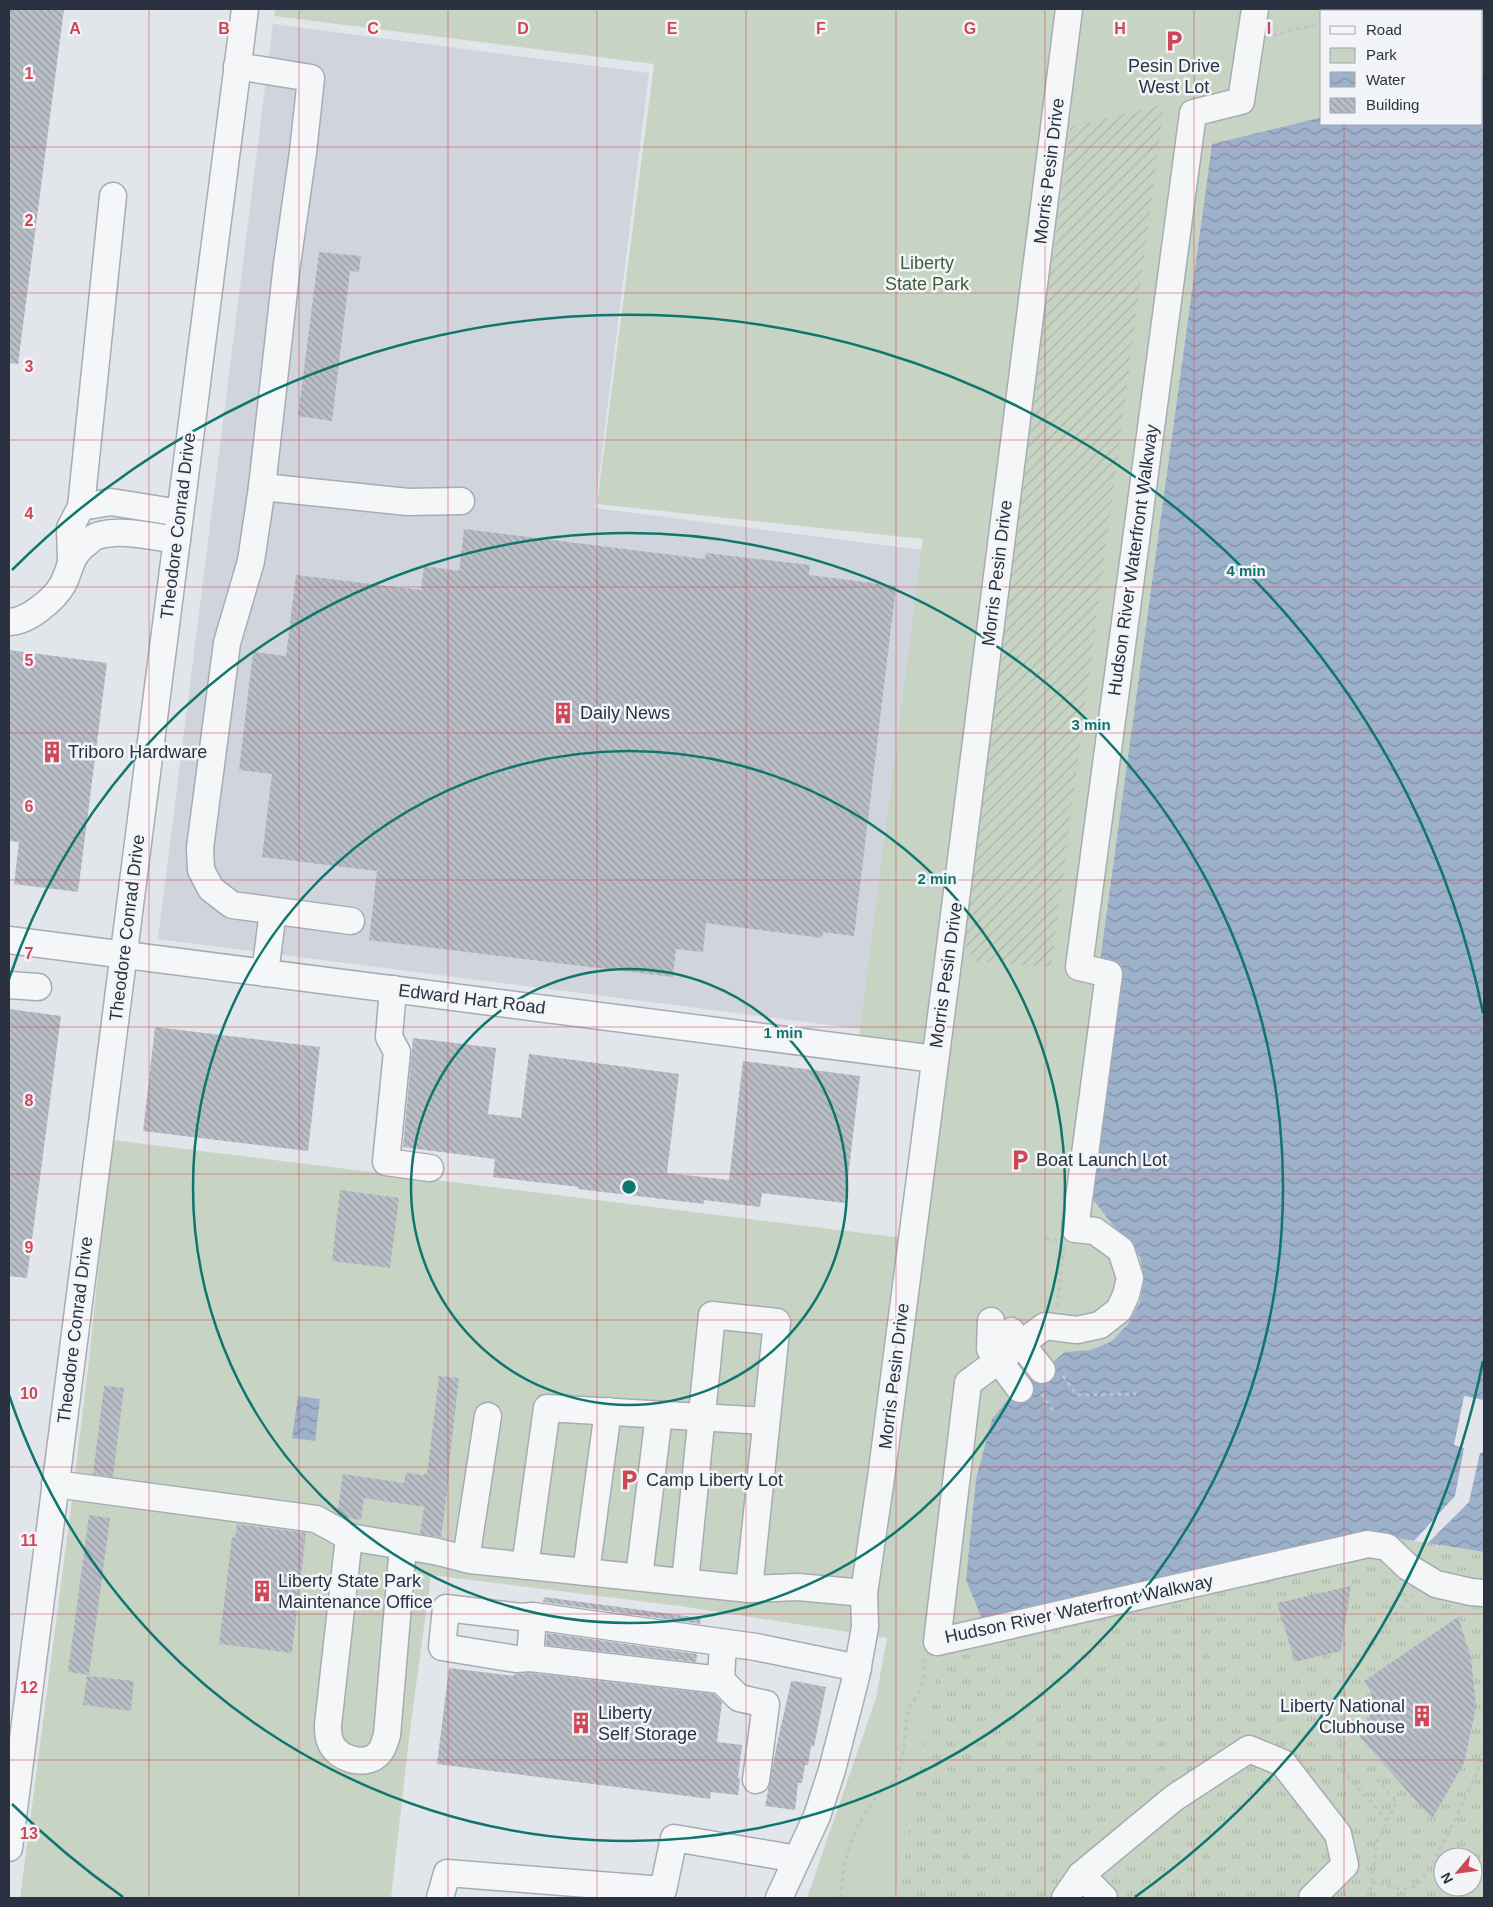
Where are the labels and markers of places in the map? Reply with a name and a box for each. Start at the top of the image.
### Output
parking icon: Pesin Drive West Lot [1161,28,1187,54]
place label: Pesin Drive West Lot [1128,56,1220,97]
building icon: Daily News [550,700,576,726]
place label: Daily News [580,703,670,723]
building icon: Triboro Hardware [39,739,65,765]
place label: Triboro Hardware [68,742,207,762]
parking icon: Boat Launch Lot [1007,1147,1033,1173]
place label: Boat Launch Lot [1036,1150,1167,1170]
centre of rings [620,1178,638,1196]
parking icon: Camp Liberty Lot [616,1467,642,1493]
place label: Camp Liberty Lot [646,1470,783,1490]
place label: Liberty State Park Maintenance Office [278,1571,433,1612]
building icon: Liberty State Park Maintenance Office [249,1578,275,1604]
place label: Liberty National Clubhouse [1280,1696,1405,1737]
place label: Liberty Self Storage [598,1703,697,1744]
building icon: Liberty National Clubhouse [1409,1703,1435,1729]
building icon: Liberty Self Storage [568,1710,594,1736]

